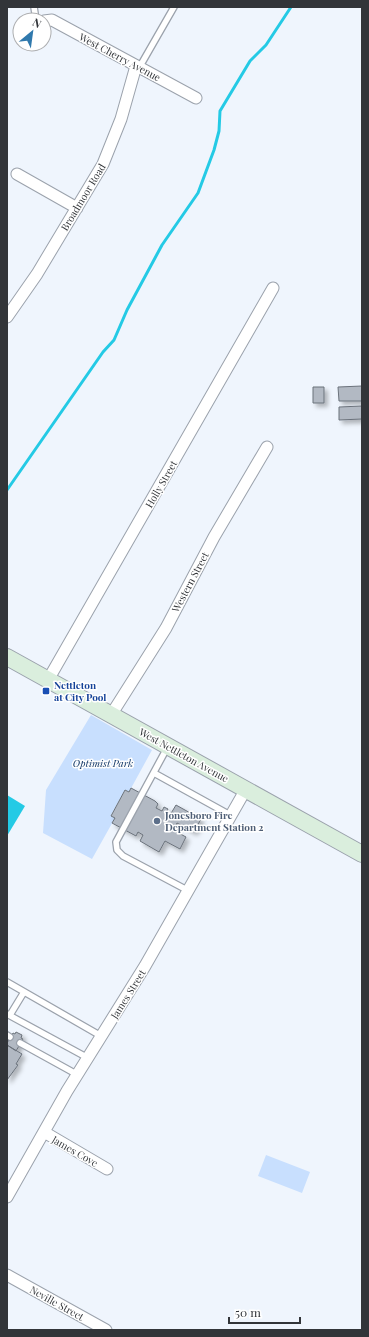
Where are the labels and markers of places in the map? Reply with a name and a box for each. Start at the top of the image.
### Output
place label: Nettleton at City Pool [54,678,106,704]
marker: Nettleton at City Pool [41,686,51,696]
place label: Jonesboro Fire Department Station 2 [164,808,264,834]
marker: Jonesboro Fire Department Station 2 [152,816,162,826]

